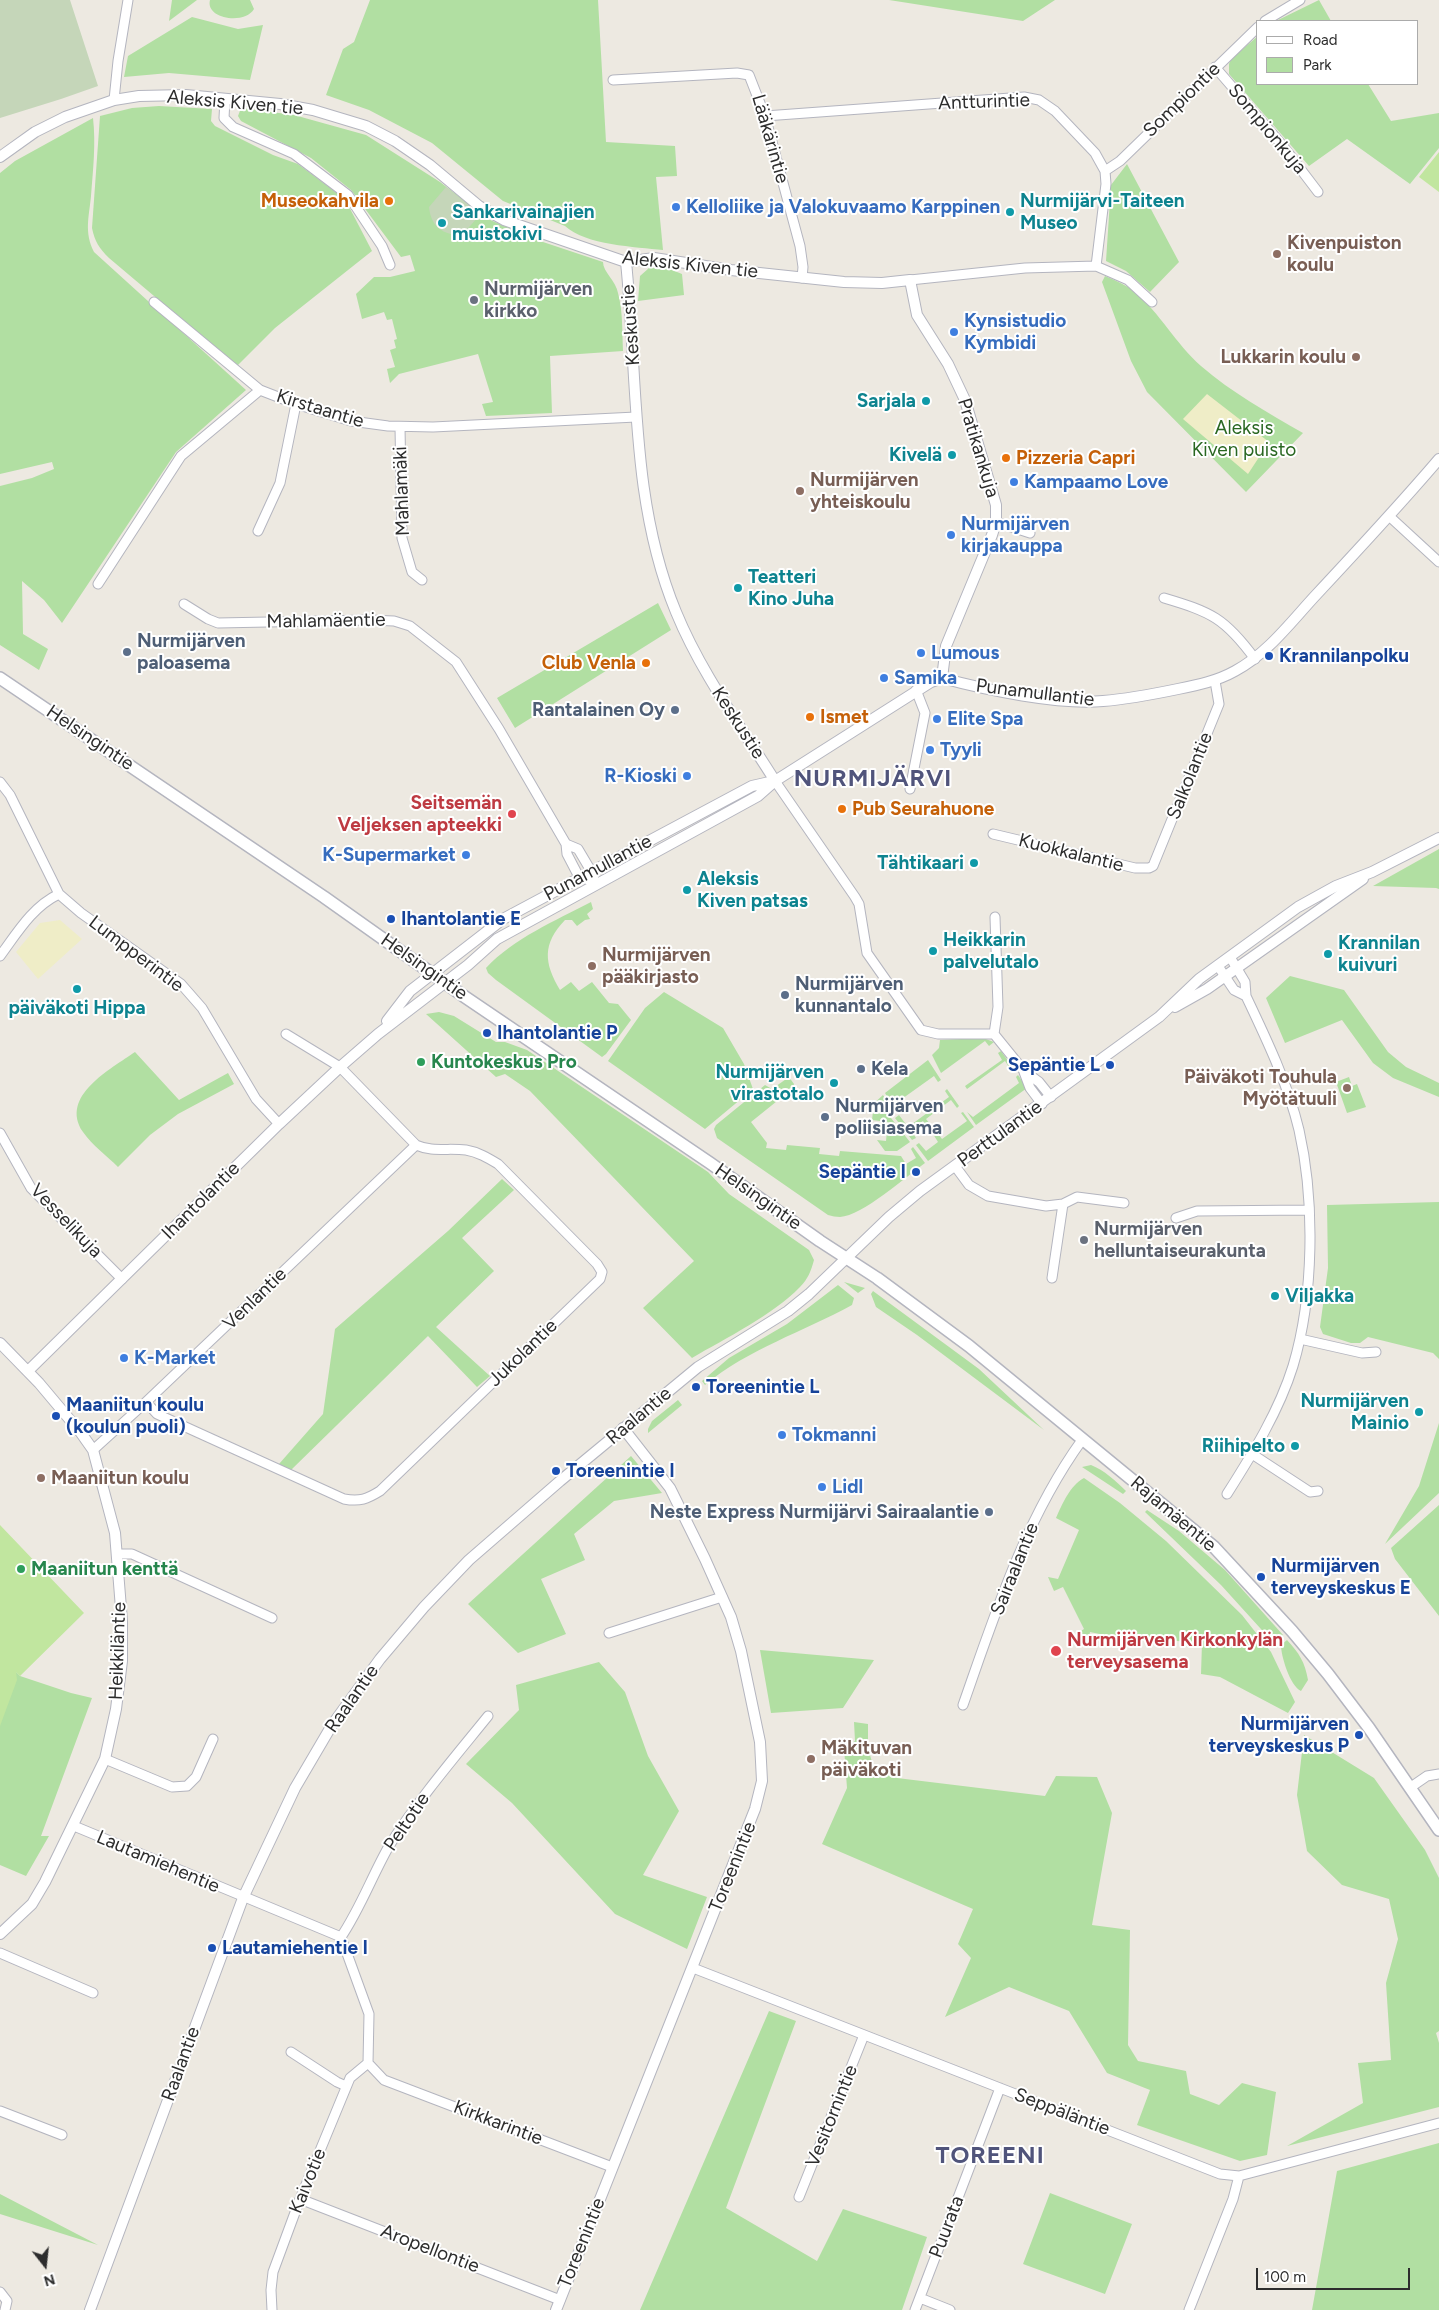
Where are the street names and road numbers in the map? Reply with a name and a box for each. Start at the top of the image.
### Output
street label: Sompiontie [1139,58,1225,142]
street label: Sompionkuja [1223,79,1311,179]
street label: Aleksis Kiven tie [166,86,304,120]
street label: Antturintie [938,89,1030,115]
street label: Lääkärintie [746,92,794,186]
street label: Aleksis Kiven tie [621,247,759,283]
street label: Keskustie [617,284,645,366]
street label: Kirstaantie [273,385,367,433]
street label: Pratikankuja [952,396,1004,500]
street label: Mahlamäki [389,446,415,536]
street label: Mahlamäentie [266,609,386,633]
street label: Punamullantie [974,674,1096,712]
street label: Keskustie [706,683,770,763]
street label: Helsingintie [42,700,138,776]
street label: Salkolantie [1162,729,1218,823]
street label: Kuokkalantie [1016,829,1126,877]
street label: Punamullantie [540,830,656,906]
street label: Lumpperintie [84,911,188,997]
street label: Helsingintie [376,929,472,1005]
street label: Perttulantie [953,1096,1047,1172]
street label: Ihantolantie [157,1157,245,1245]
street label: Helsingintie [710,1159,806,1235]
street label: Vesselikuja [25,1179,107,1263]
street label: Venlantie [218,1263,292,1335]
street label: Jukolantie [484,1315,562,1391]
street label: Raalantie [602,1382,676,1450]
street label: Rajamäentie [1125,1471,1221,1557]
street label: Sairaalantie [986,1519,1044,1619]
street label: Heikkiläntie [105,1601,131,1701]
street label: Raalantie [320,1661,384,1737]
street label: Peltotie [379,1788,435,1856]
street label: Toreenintie [705,1819,761,1915]
street label: Lautamiehentie [93,1826,223,1898]
street label: Raalantie [157,2024,205,2104]
street label: Vesitornintie [801,2062,863,2170]
street label: Seppäläntie [1011,2083,1113,2141]
street label: Kirkkarintie [450,2096,546,2150]
street label: Kaivotie [285,2145,331,2217]
street label: Puurata [925,2193,969,2261]
street label: Toreenintie [554,2195,610,2291]
street label: Aropellontie [377,2220,483,2278]

